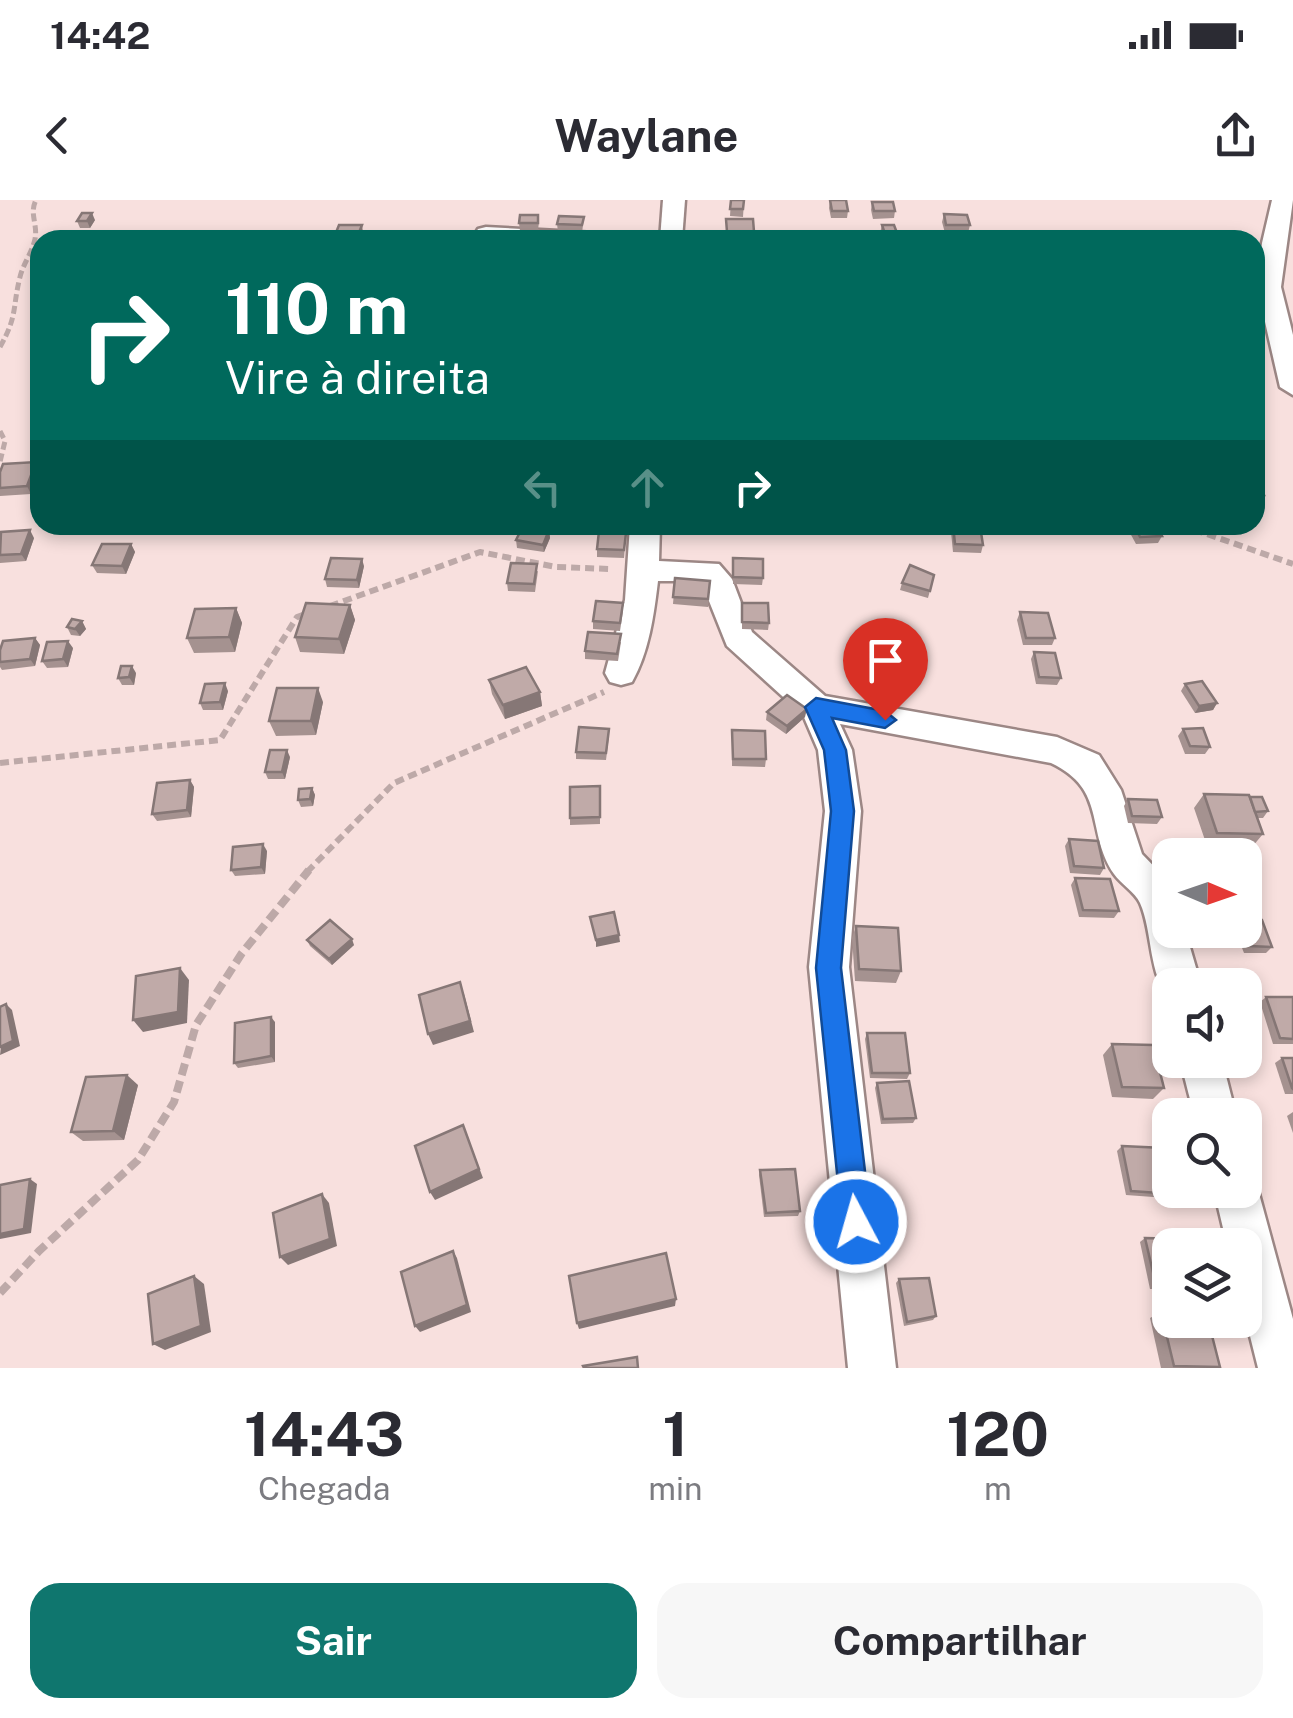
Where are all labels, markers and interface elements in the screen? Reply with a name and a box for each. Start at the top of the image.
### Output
text: 14:42 [50,13,150,58]
icon: back [30,108,85,163]
icon: share [1208,108,1263,163]
text: Waylane [555,109,738,162]
text: 110 m [225,267,409,350]
icon: right [60,270,190,400]
text: Vire à direita [225,351,490,404]
icon: left [515,460,570,515]
icon: ahead [620,460,675,515]
icon: right [725,460,780,515]
pin [843,618,928,721]
icon: arrive [858,633,913,688]
north arrow [1152,838,1262,948]
map controls [1152,838,1262,1338]
button: sound [1152,968,1262,1078]
button: search [1152,1098,1262,1208]
position arrow [804,1170,908,1274]
button: layers [1152,1228,1262,1338]
text: 14:43 [244,1399,404,1470]
text: 1 [663,1399,688,1470]
text: 120 [947,1399,1049,1470]
text: Chegada [258,1470,390,1507]
text: min [648,1470,703,1507]
text: m [984,1470,1012,1507]
button: Sair [30,1583,637,1698]
button: Compartilhar [657,1583,1263,1698]

